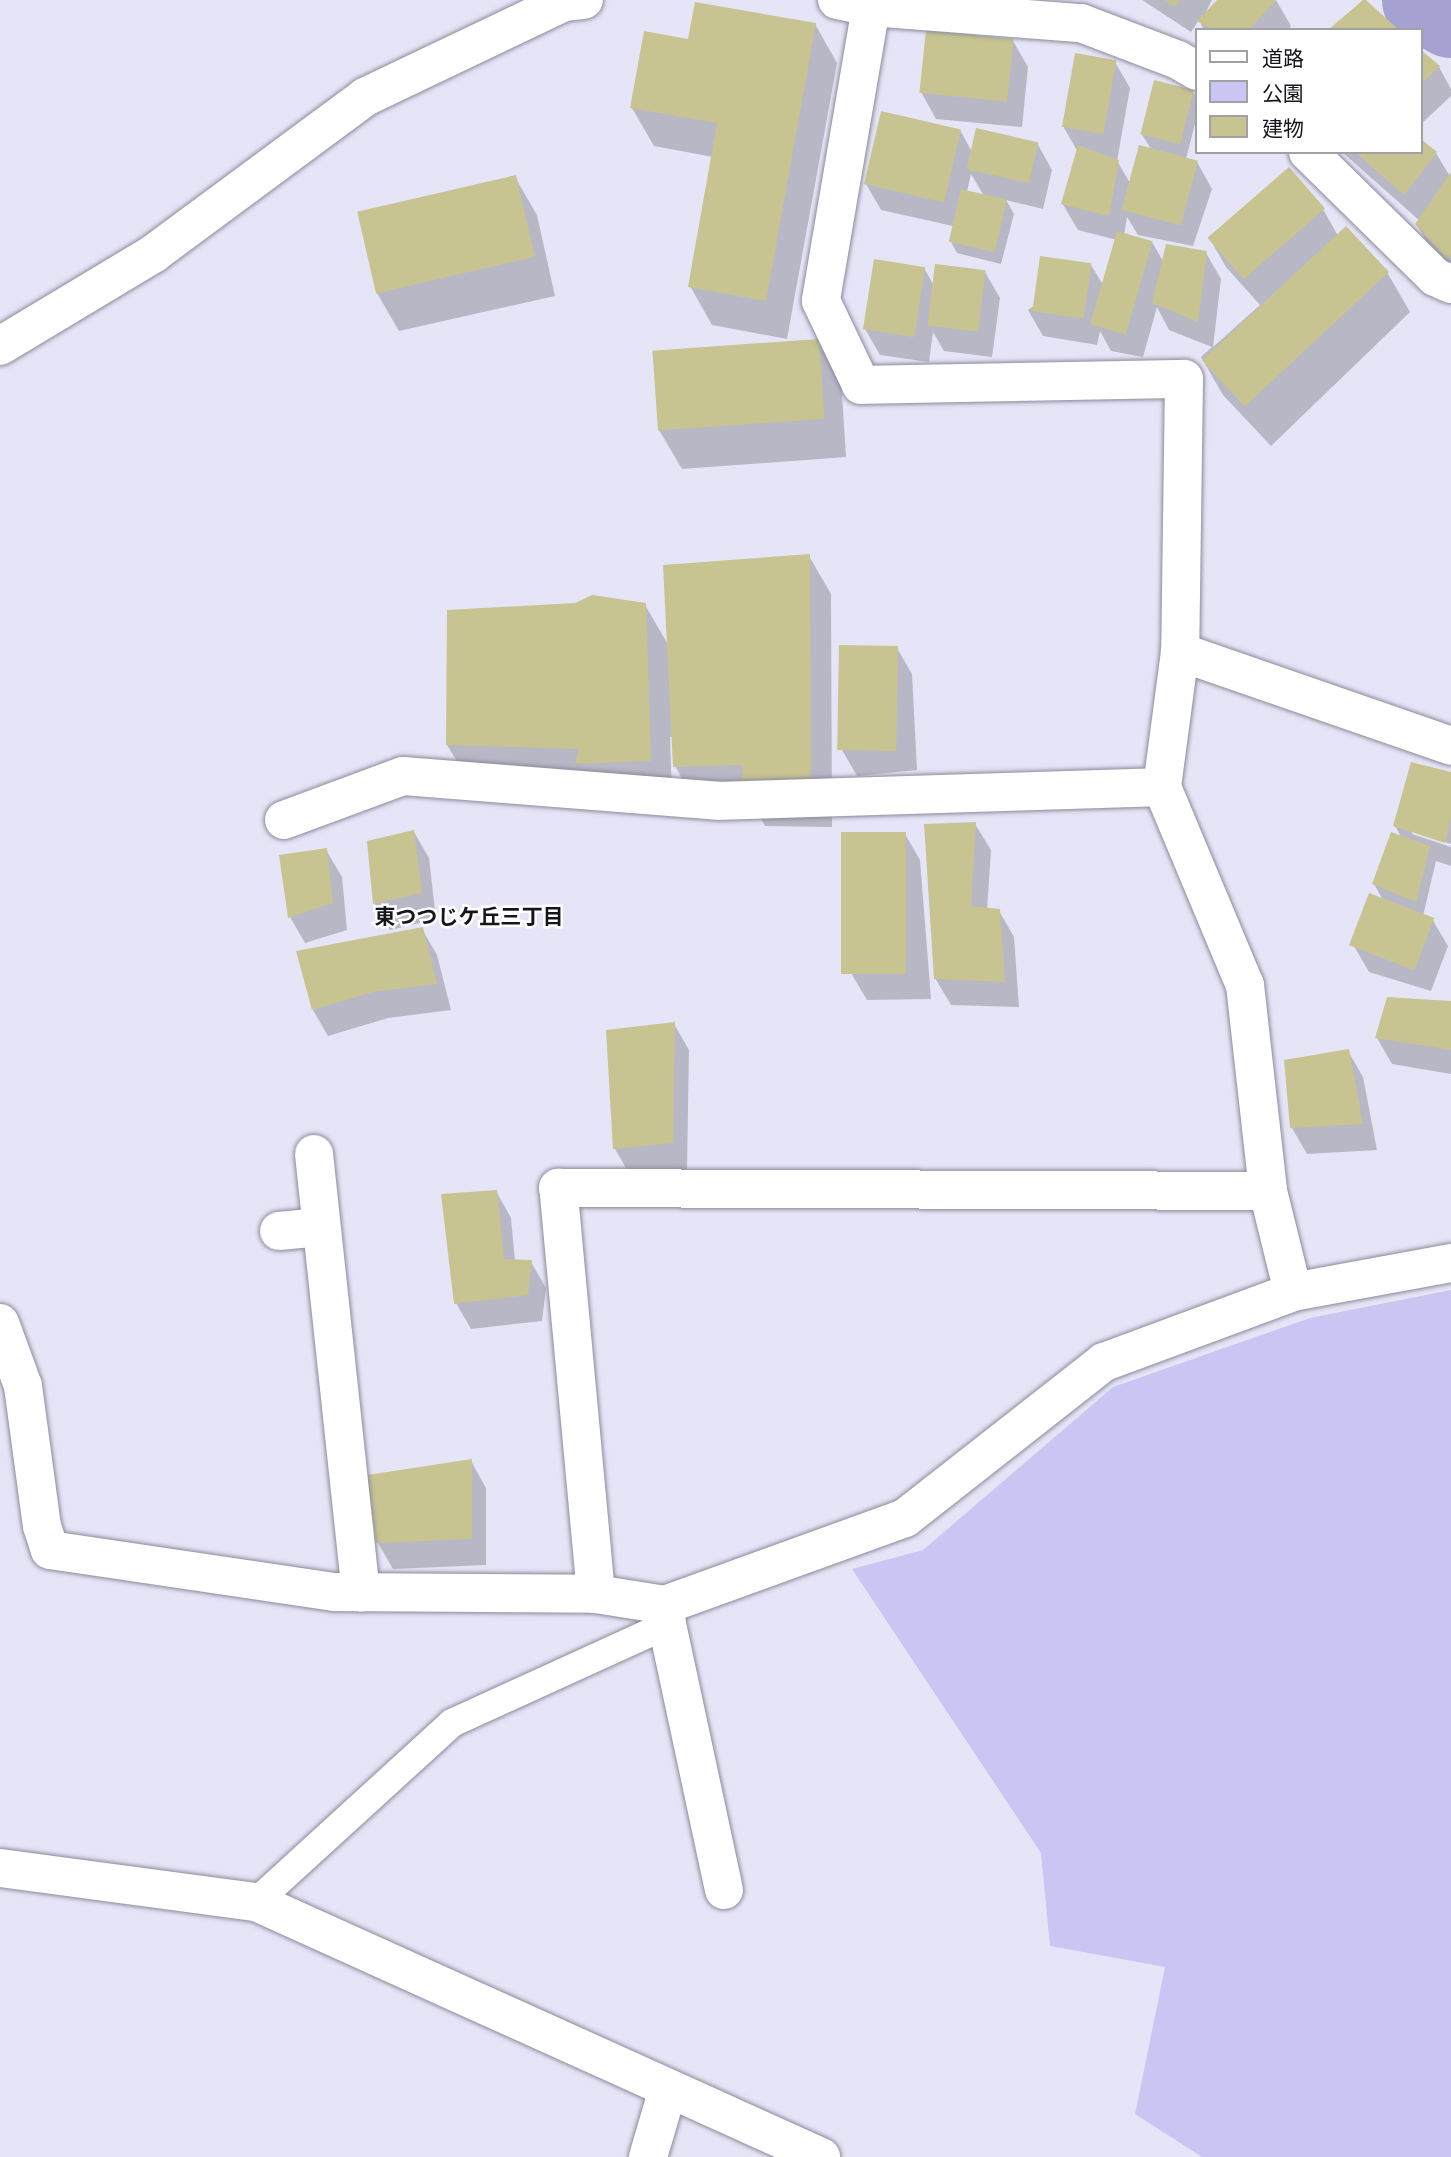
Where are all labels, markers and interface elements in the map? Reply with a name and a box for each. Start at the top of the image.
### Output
legend [1196,28,1423,154]
text: 道路 [1262,44,1304,72]
text: 公園 [1262,79,1304,107]
text: 建物 [1262,114,1304,142]
district label: 東つつじケ丘三丁目 [375,903,563,929]

